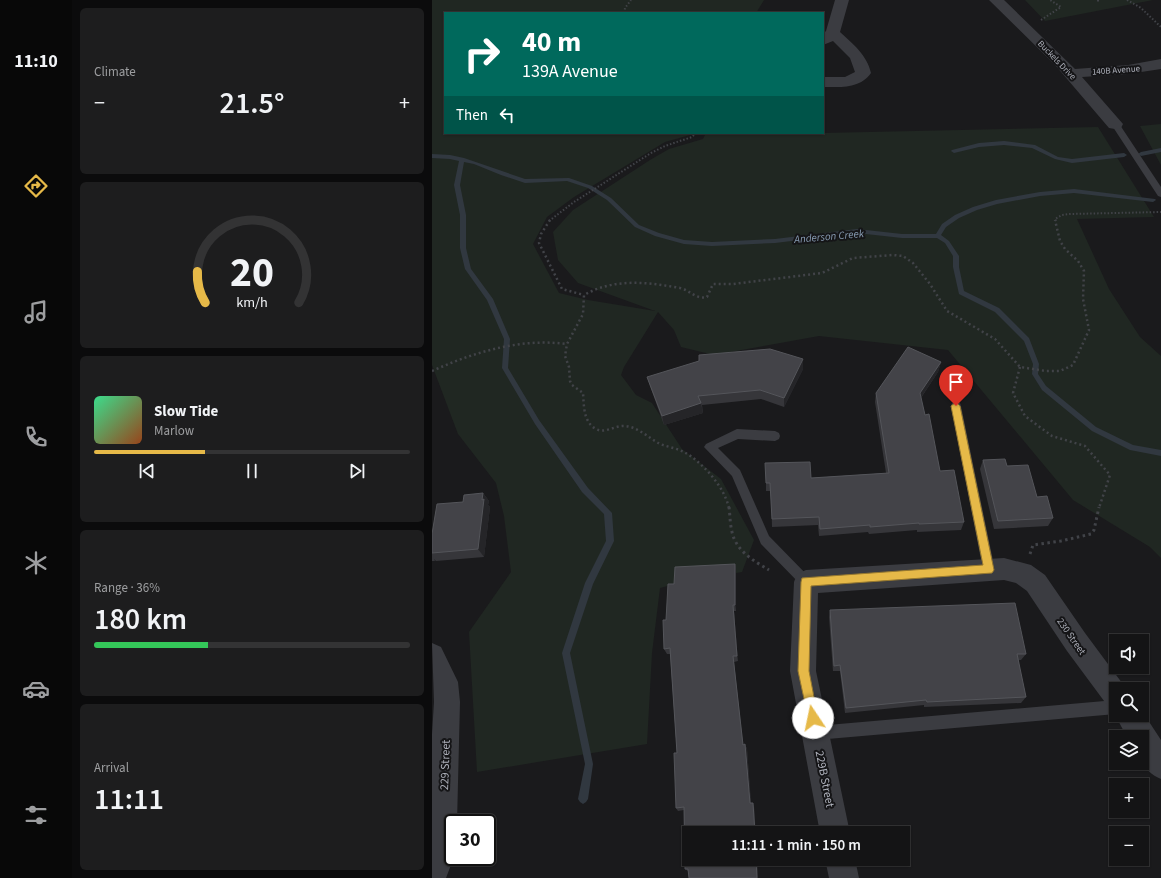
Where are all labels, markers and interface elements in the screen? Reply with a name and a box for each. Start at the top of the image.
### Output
text: 40 m [522,22,581,62]
icon: right [456,28,508,80]
street label: Buckels Drive [1034,38,1079,83]
text: 11:10 [14,49,58,74]
text: 139A Avenue [522,59,618,84]
street label: 140B Avenue [1092,62,1141,79]
text: Climate [94,63,136,81]
text: 21.5° [220,82,284,125]
text: − [94,87,105,119]
text: + [399,87,410,119]
icon: left [496,104,518,126]
text: Then [456,105,488,126]
icon: directions [22,172,50,200]
water label: Anderson Creek [793,226,865,247]
text: 20 [230,243,274,303]
text: km/h [236,292,268,313]
icon: music [22,298,50,326]
pin [939,365,973,406]
icon: arrive [945,371,967,393]
text: Slow Tide [154,401,218,422]
text: Marlow [154,422,194,440]
icon: phone [22,423,50,451]
icon: previous [136,460,158,482]
icon: pause [241,460,263,482]
icon: next [346,460,368,482]
icon: climate [22,549,50,577]
text: Range · 36% [94,579,160,597]
text: 180 km [94,598,187,641]
street label: 230 Street [1053,615,1089,658]
map controls [1109,634,1149,866]
button: sound [1109,634,1149,674]
icon: car [22,675,50,703]
button: search [1109,682,1149,722]
position arrow [792,697,834,739]
button: layers [1109,730,1149,770]
street label: 229 Street [436,740,455,790]
street label: 229B Street [811,749,838,809]
text: Arrival [94,759,129,777]
text: 11:11 [94,778,164,821]
button: + [1109,778,1149,818]
icon: filters [22,801,50,829]
speed limit sign: 30 [444,814,496,866]
button: − [1109,826,1149,866]
text: 11:11 · 1 min · 150 m [731,835,861,856]

